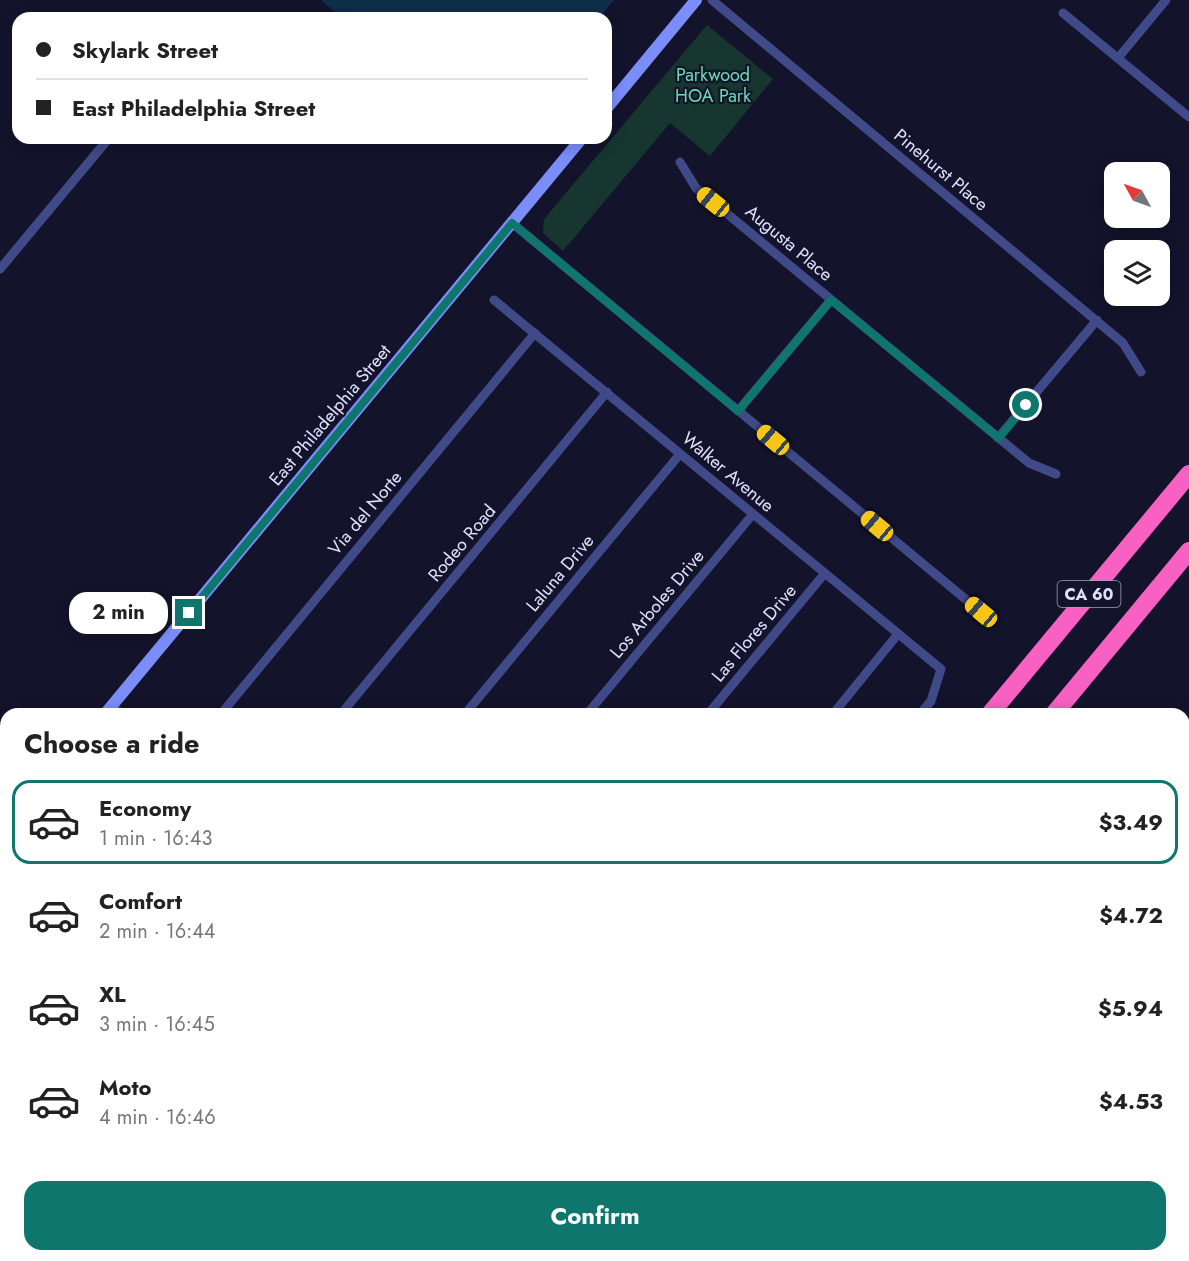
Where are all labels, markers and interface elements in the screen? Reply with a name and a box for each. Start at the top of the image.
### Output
text: Skylark Street [72,34,218,66]
park label: Parkwood HOA Park [675,62,751,109]
text: East Philadelphia Street [72,92,315,124]
street label: Pinehurst Place [888,123,994,217]
north arrow [1104,162,1170,228]
map controls [1104,162,1170,306]
car [693,184,733,220]
street label: Augusta Place [740,199,838,287]
button: layers [1104,240,1170,306]
street label: East Philadelphia Street [263,338,397,491]
route start [1012,391,1039,418]
car [753,422,793,458]
street label: Walker Avenue [676,426,780,518]
street label: Via del Norte [322,465,408,561]
street label: Rodeo Road [422,499,502,587]
car [857,508,897,544]
street label: Laluna Drive [520,529,600,617]
street label: Los Arboles Drive [604,544,710,664]
street label: Las Flores Drive [705,579,803,687]
road number: CA 60 [1058,581,1120,607]
callout: 2 min [69,592,168,634]
car [961,594,1001,630]
text: 2 min [92,598,145,627]
route end [175,599,202,626]
text: Choose a ride [24,724,199,763]
text: Economy [99,792,191,824]
icon: car [27,795,81,849]
text: $3.49 [1099,806,1163,838]
text: 1 min · 16:43 [99,824,212,853]
text: Comfort [99,885,182,917]
icon: car [27,888,81,942]
text: $4.72 [1099,899,1163,931]
text: 2 min · 16:44 [99,917,216,946]
text: XL [99,978,126,1010]
icon: car [27,981,81,1035]
text: $5.94 [1098,992,1163,1024]
text: 3 min · 16:45 [99,1010,215,1039]
text: Moto [99,1071,152,1103]
icon: car [27,1074,81,1128]
text: $4.53 [1099,1085,1163,1117]
text: 4 min · 16:46 [99,1103,216,1132]
button: Confirm [24,1181,1166,1250]

